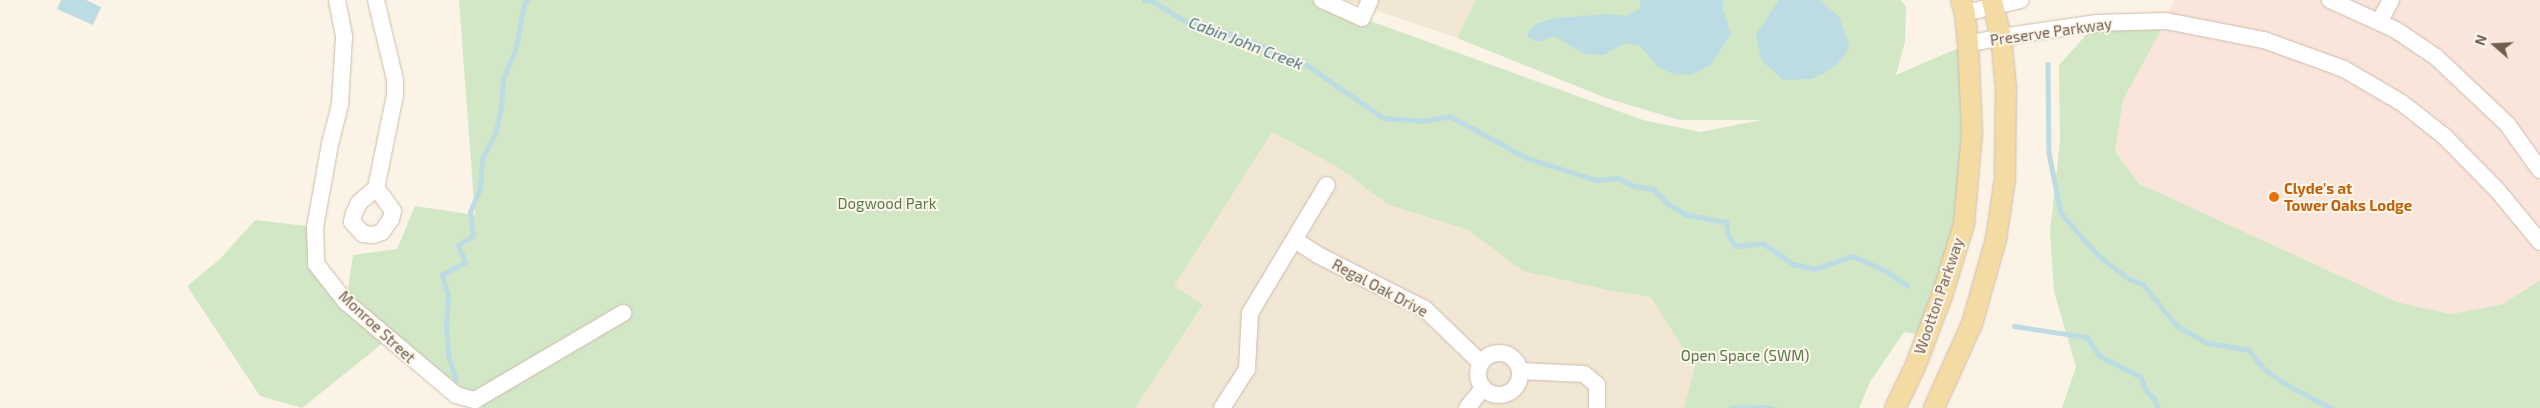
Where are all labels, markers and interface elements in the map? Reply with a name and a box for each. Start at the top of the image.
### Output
water label: Cabin John Creek [1186,12,1306,74]
street label: Preserve Parkway [1989,15,2113,49]
north arrow [2470,20,2520,70]
text: N [2471,32,2490,48]
place label: Clyde's at Tower Oaks Lodge [2284,179,2412,214]
marker: Clyde's at Tower Oaks Lodge [2268,191,2280,203]
park label: Dogwood Park [838,195,936,213]
street label: Wootton Parkway [1911,235,1967,357]
street label: Regal Oak Drive [1329,255,1431,321]
street label: Monroe Street [335,287,419,367]
park label: Open Space (SWM) [1681,347,1809,365]

